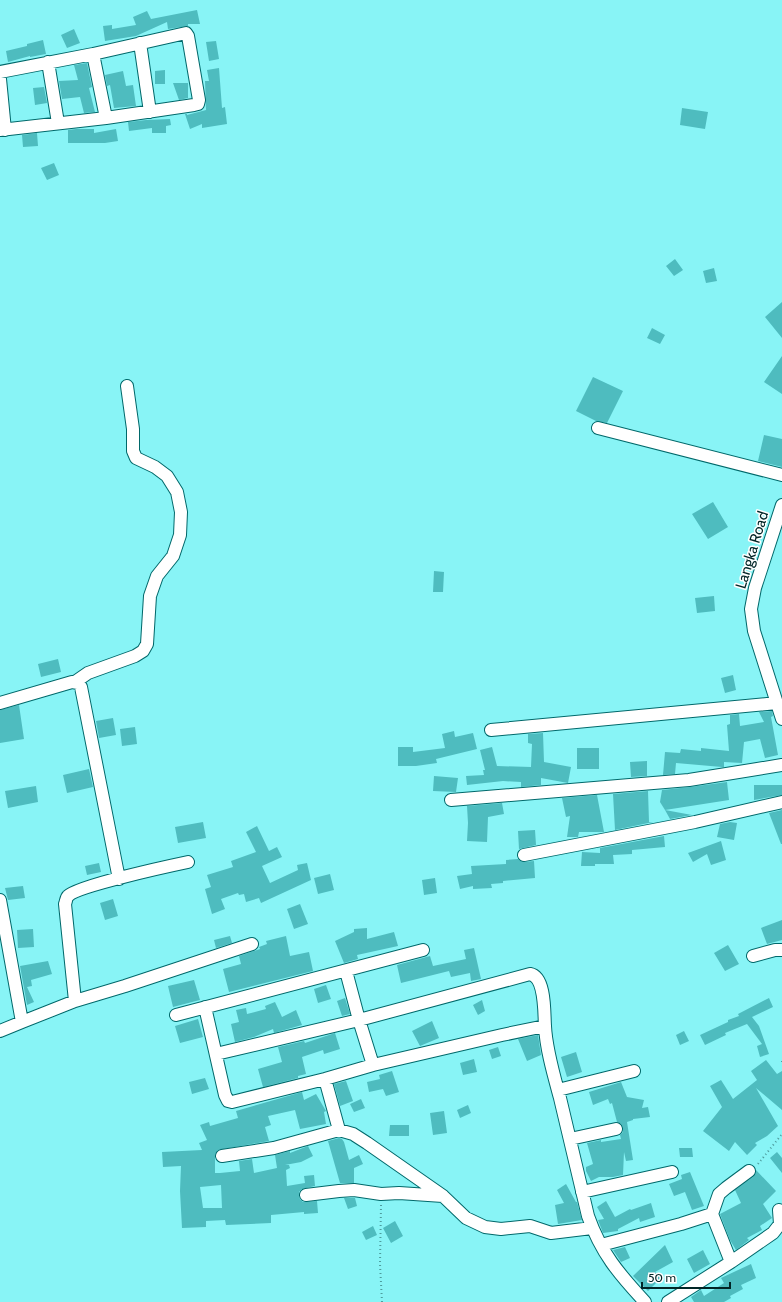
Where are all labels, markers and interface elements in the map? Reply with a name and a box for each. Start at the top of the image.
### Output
street label: Langka Road [732,509,772,591]
scale bar [642,1264,730,1290]
text: 50 m [648,1270,676,1285]

